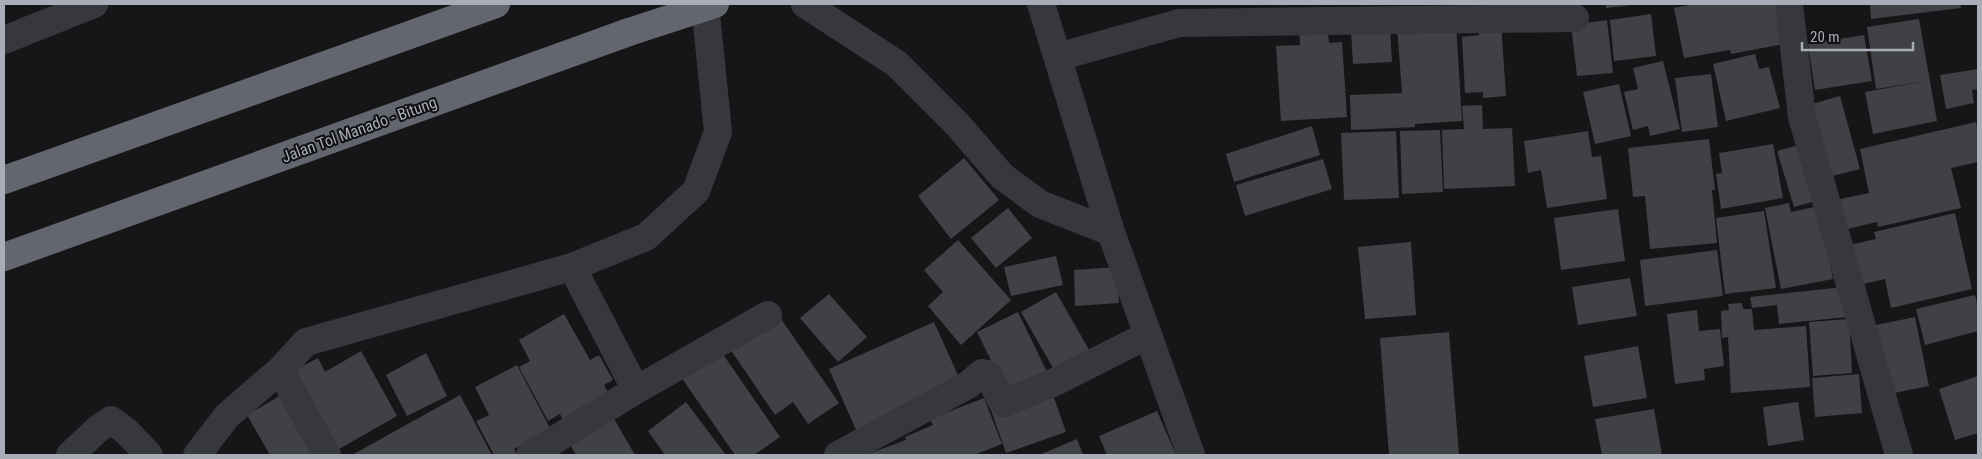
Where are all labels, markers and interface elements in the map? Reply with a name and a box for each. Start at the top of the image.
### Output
scale bar [1802,20,1913,52]
text: 20 m [1810,28,1840,46]
street label: Jalan Tol Manado - Bitung [279,93,439,166]

